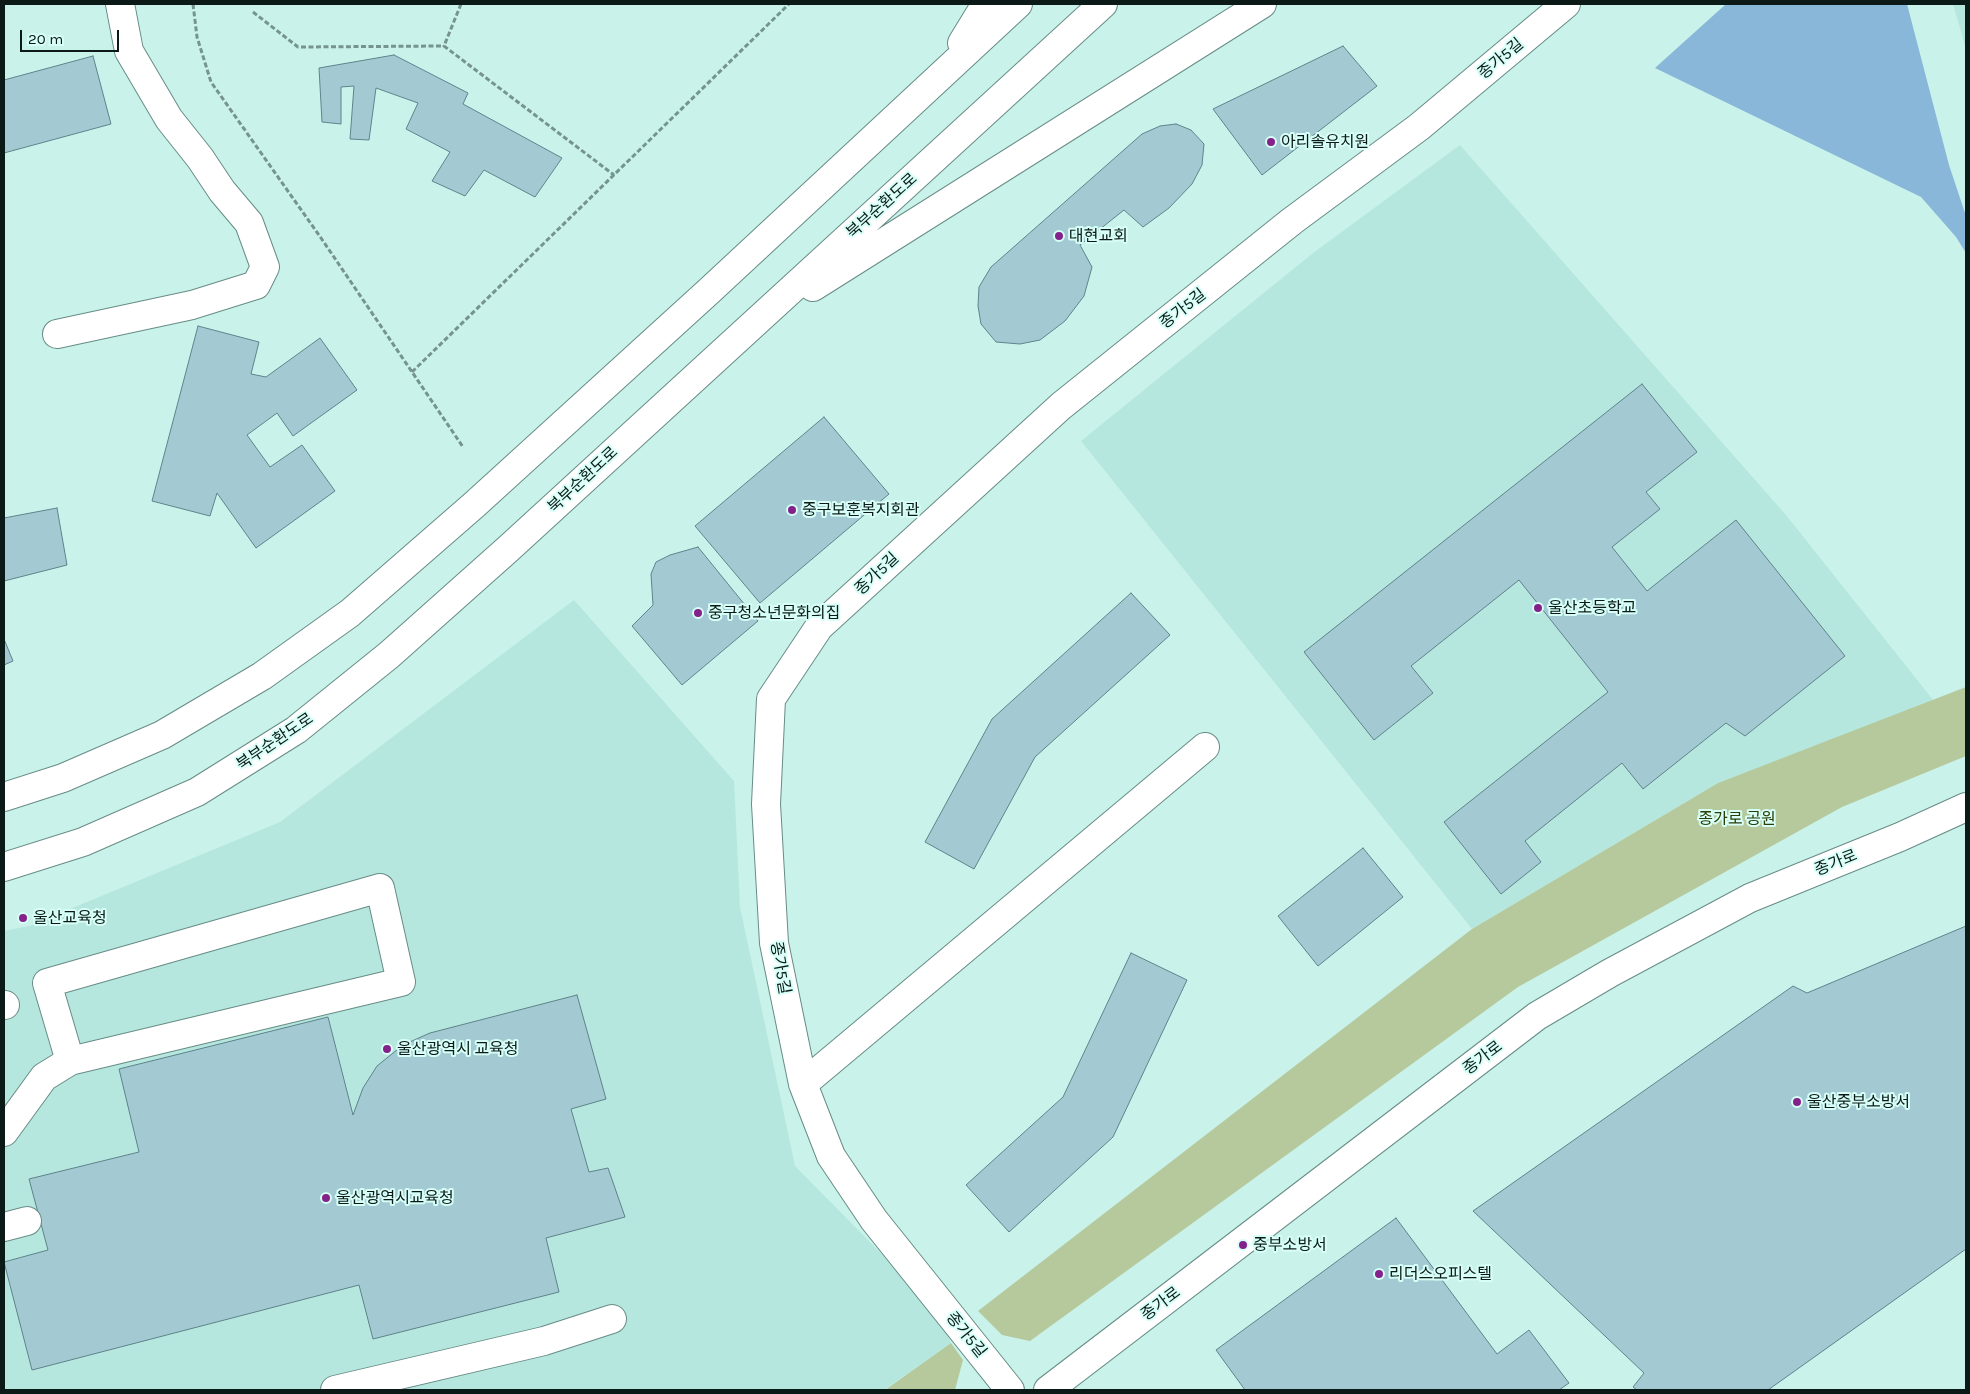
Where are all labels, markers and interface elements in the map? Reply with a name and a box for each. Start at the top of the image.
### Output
scale bar [22,20,121,52]
text: 20 m [28,30,63,48]
street label: 종가5길 [1474,35,1528,83]
place label: 아리솔유치원 [1281,132,1369,152]
marker: 아리솔유치원 [1265,136,1277,148]
street label: 북부순환도로 [843,169,921,243]
place label: 대현교회 [1069,226,1128,246]
marker: 대현교회 [1053,230,1065,242]
street label: 종가5길 [1156,285,1210,333]
street label: 북부순환도로 [544,443,622,517]
place label: 중구보훈복지회관 [802,500,920,520]
marker: 중구보훈복지회관 [786,504,798,516]
street label: 종가5길 [851,549,903,599]
place label: 울산초등학교 [1548,598,1636,618]
marker: 울산초등학교 [1532,602,1544,614]
place label: 중구청소년문화의집 [708,603,840,623]
marker: 중구청소년문화의집 [692,607,704,619]
street label: 북부순환도로 [233,709,317,775]
park label: 종가로 공원 [1698,809,1776,829]
street label: 종가로 [1812,846,1860,880]
place label: 울산교육청 [33,908,107,928]
marker: 울산교육청 [17,912,29,924]
street label: 종가5길 [766,940,794,996]
street label: 종가로 [1460,1037,1506,1079]
place label: 울산광역시 교육청 [397,1039,519,1059]
marker: 울산광역시 교육청 [381,1043,393,1055]
place label: 울산중부소방서 [1807,1092,1910,1112]
marker: 울산중부소방서 [1791,1096,1803,1108]
place label: 울산광역시교육청 [336,1188,454,1208]
marker: 울산광역시교육청 [320,1192,332,1204]
place label: 중부소방서 [1253,1235,1327,1255]
marker: 중부소방서 [1237,1239,1249,1251]
place label: 리더스오피스텔 [1389,1264,1492,1284]
marker: 리더스오피스텔 [1373,1268,1385,1280]
street label: 종가로 [1138,1283,1184,1325]
street label: 종가5길 [942,1308,990,1362]

